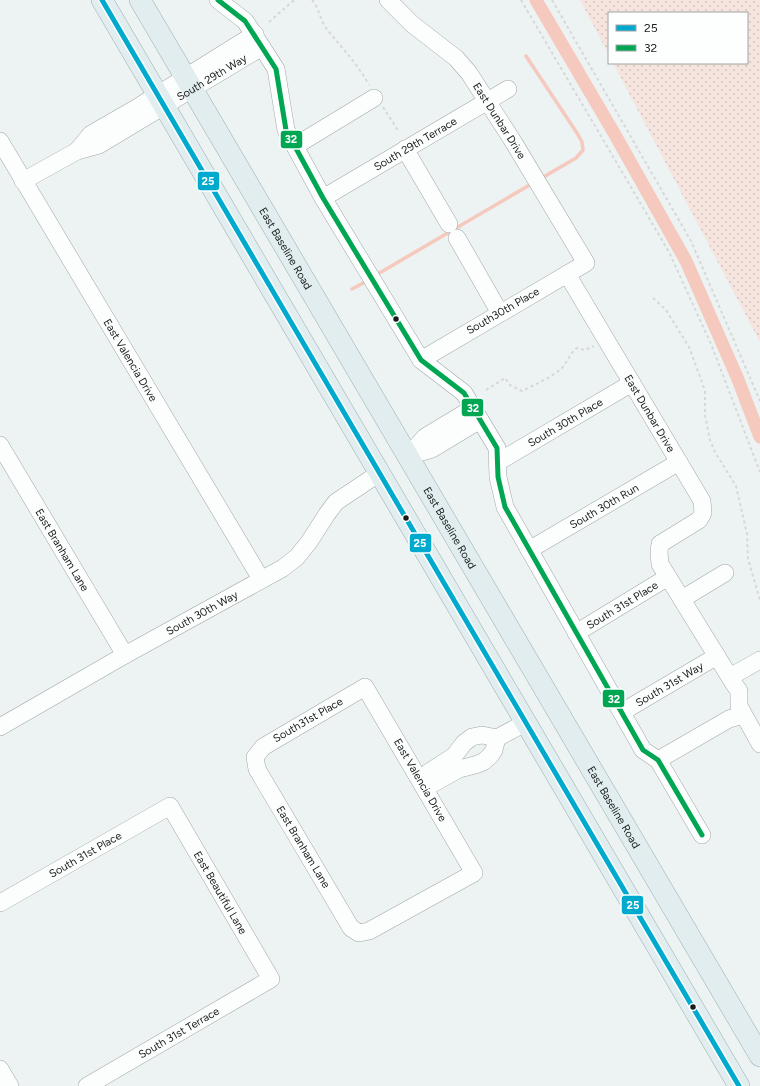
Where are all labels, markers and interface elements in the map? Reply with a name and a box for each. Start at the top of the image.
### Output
legend [608,12,748,64]
text: 25 [644,21,658,35]
text: 32 [644,41,657,55]
street label: South 29th Way [174,51,249,103]
street label: East Dunbar Drive [470,80,529,161]
street label: South 29th Terrace [371,114,459,173]
line badge: 32 [280,130,303,149]
text: 32 [285,133,297,146]
line badge: 25 [197,171,220,191]
text: 25 [202,175,214,188]
street label: East Baseline Road [257,205,315,292]
street label: South30th Place [464,285,542,337]
unlabelled marker [391,314,401,324]
street label: East Valencia Drive [101,316,160,404]
street label: East Dunbar Drive [622,372,678,454]
street label: South 30th Place [525,395,605,450]
line badge: 32 [461,398,484,417]
text: 32 [467,402,479,415]
street label: South 30th Run [567,481,641,531]
street label: East Baseline Road [421,484,479,571]
street label: East Branham Lane [33,506,92,593]
unlabelled marker [401,513,411,523]
line badge: 25 [409,533,432,553]
text: 25 [414,537,426,550]
street label: South 31st Place [584,578,660,632]
street label: South 30th Way [164,588,240,638]
street label: South 31st Way [633,659,706,709]
line badge: 32 [602,689,625,708]
text: 32 [608,693,620,706]
street label: South31st Place [271,695,345,745]
street label: East Valencia Drive [391,736,449,824]
street label: East Baseline Road [585,764,643,851]
street label: East Branham Lane [273,804,333,890]
street label: South 31st Place [47,829,124,880]
street label: East Beautiful Lane [191,849,250,937]
line badge: 25 [621,895,644,915]
text: 25 [627,899,639,912]
unlabelled marker [688,1002,698,1012]
street label: South 31st Terrace [136,1005,222,1061]

